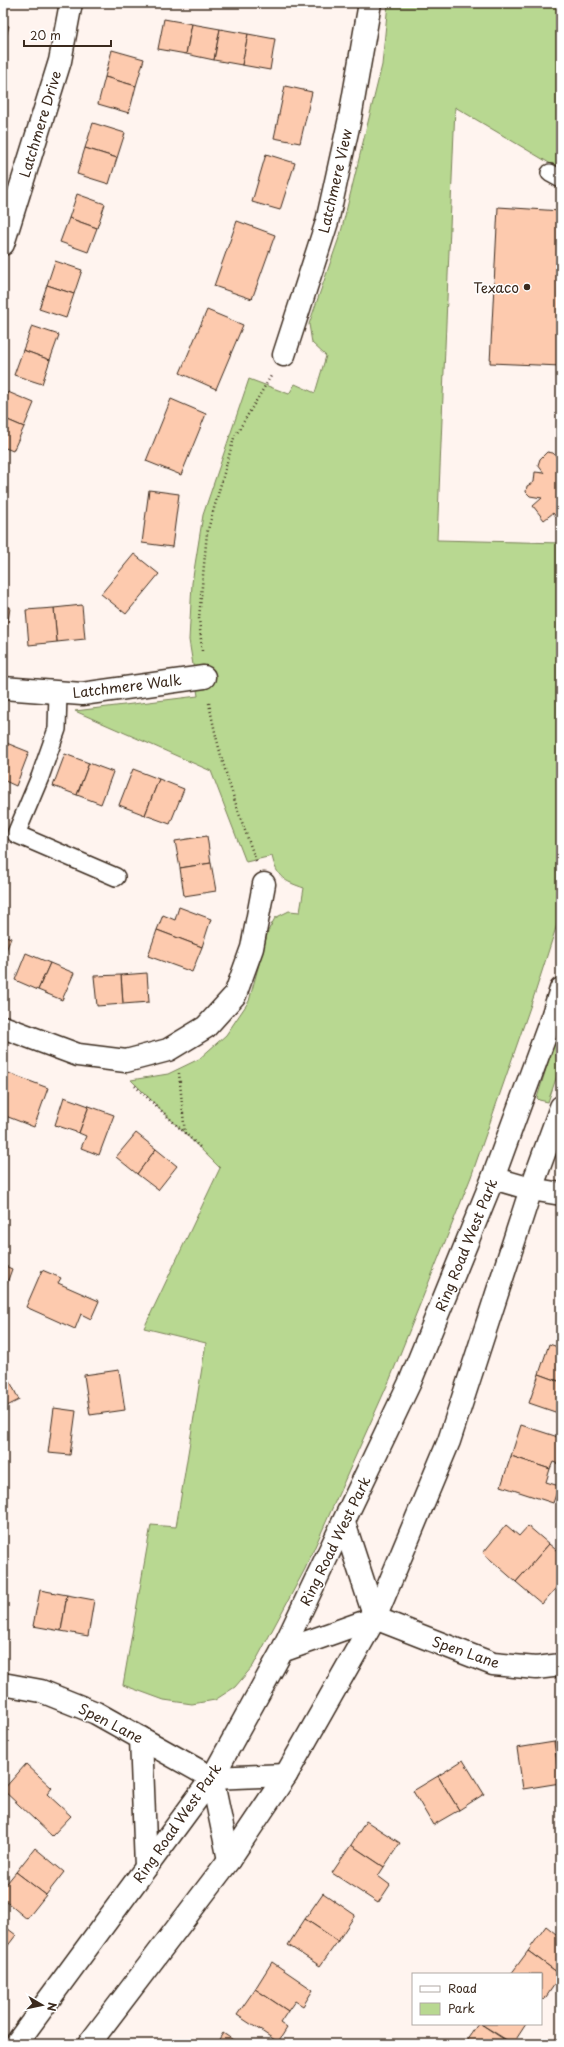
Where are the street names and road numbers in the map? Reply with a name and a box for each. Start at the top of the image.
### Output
street label: Latchmere Drive [14,68,66,180]
street label: Latchmere View [313,127,357,235]
street label: Latchmere Walk [71,669,183,703]
street label: Ring Road West Park [430,1175,502,1315]
street label: Ring Road West Park [294,1472,376,1609]
street label: Spen Lane [429,1631,503,1673]
street label: Spen Lane [75,1698,147,1748]
street label: Ring Road West Park [128,1758,227,1887]

